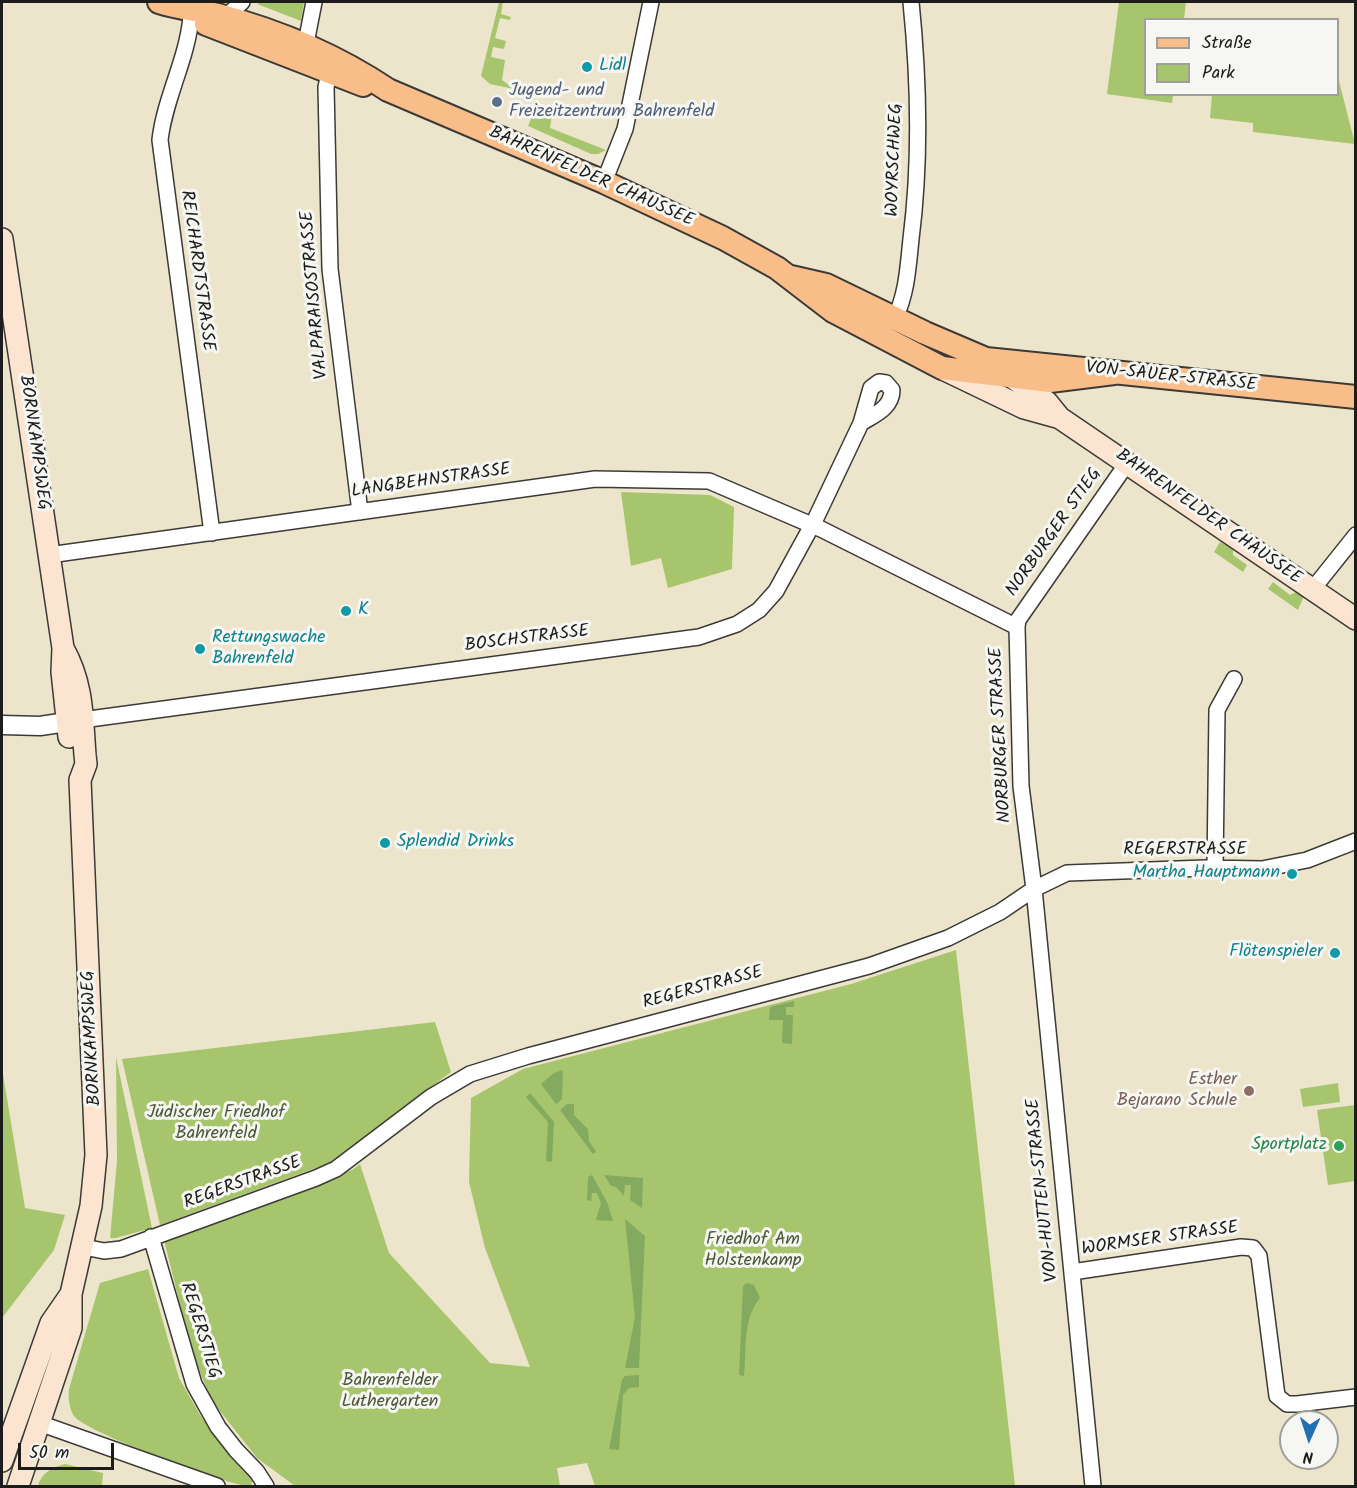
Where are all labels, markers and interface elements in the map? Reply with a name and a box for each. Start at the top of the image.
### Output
legend [1144,18,1339,96]
text: Straße [1202,29,1252,58]
place label: Lidl [599,56,627,78]
text: Park [1202,59,1235,88]
marker: Lidl [580,60,594,74]
place label: Jugend- und Freizeitzentrum Bahrenfeld [509,81,714,124]
marker: Jugend- und Freizeitzentrum Bahrenfeld [490,95,504,109]
street label: WOYRSCHWEG [883,103,909,217]
street label: BAHRENFELDER CHAUSSEE [485,123,697,233]
street label: REICHARDTSTRASSE [174,189,218,353]
street label: VALPARAISOSTRASSE [298,210,334,380]
street label: VON-SAUER-STRASSE [1084,358,1258,398]
street label: BORNKAMPSWEG [13,374,53,512]
street label: BAHRENFELDER CHAUSSEE [1111,445,1305,591]
street label: LANGBEHNSTRASSE [350,460,512,504]
street label: NORBURGER STIEG [1003,465,1107,601]
place label: K [358,600,369,622]
marker: K [339,604,353,618]
street label: BOSCHSTRASSE [464,622,590,658]
place label: Rettungswache Bahrenfeld [212,628,325,670]
marker: Rettungswache Bahrenfeld [193,642,207,656]
street label: NORBURGER STRASSE [987,647,1017,823]
place label: Splendid Drinks [397,832,514,854]
marker: Splendid Drinks [378,836,392,850]
street label: REGERSTRASSE [1123,840,1247,862]
place label: Martha Hauptmann [1132,863,1280,885]
marker: Martha Hauptmann [1285,867,1299,881]
place label: Flötenspieler [1229,942,1323,964]
marker: Flötenspieler [1328,946,1342,960]
street label: REGERSTRASSE [641,963,765,1015]
street label: BORNKAMPSWEG [79,970,107,1106]
place label: Esther Bejarano Schule [1117,1070,1237,1112]
marker: Esther Bejarano Schule [1242,1084,1256,1098]
street label: VON-HUTTEN-STRASSE [1024,1097,1064,1283]
park label: Jüdischer Friedhof Bahrenfeld [147,1103,285,1146]
place label: Sportplatz [1251,1135,1327,1157]
marker: Sportplatz [1332,1139,1346,1153]
street label: REGERSTRASSE [181,1153,305,1215]
street label: WORMSER STRASSE [1080,1218,1240,1262]
park label: Friedhof Am Holstenkamp [705,1230,801,1272]
street label: REGERSTIEG [174,1280,224,1382]
park label: Bahrenfelder Luthergarten [342,1371,438,1414]
north arrow [1279,1410,1339,1470]
scale bar [21,1431,117,1469]
text: 50 m [29,1439,69,1468]
text: N [1302,1444,1314,1469]

